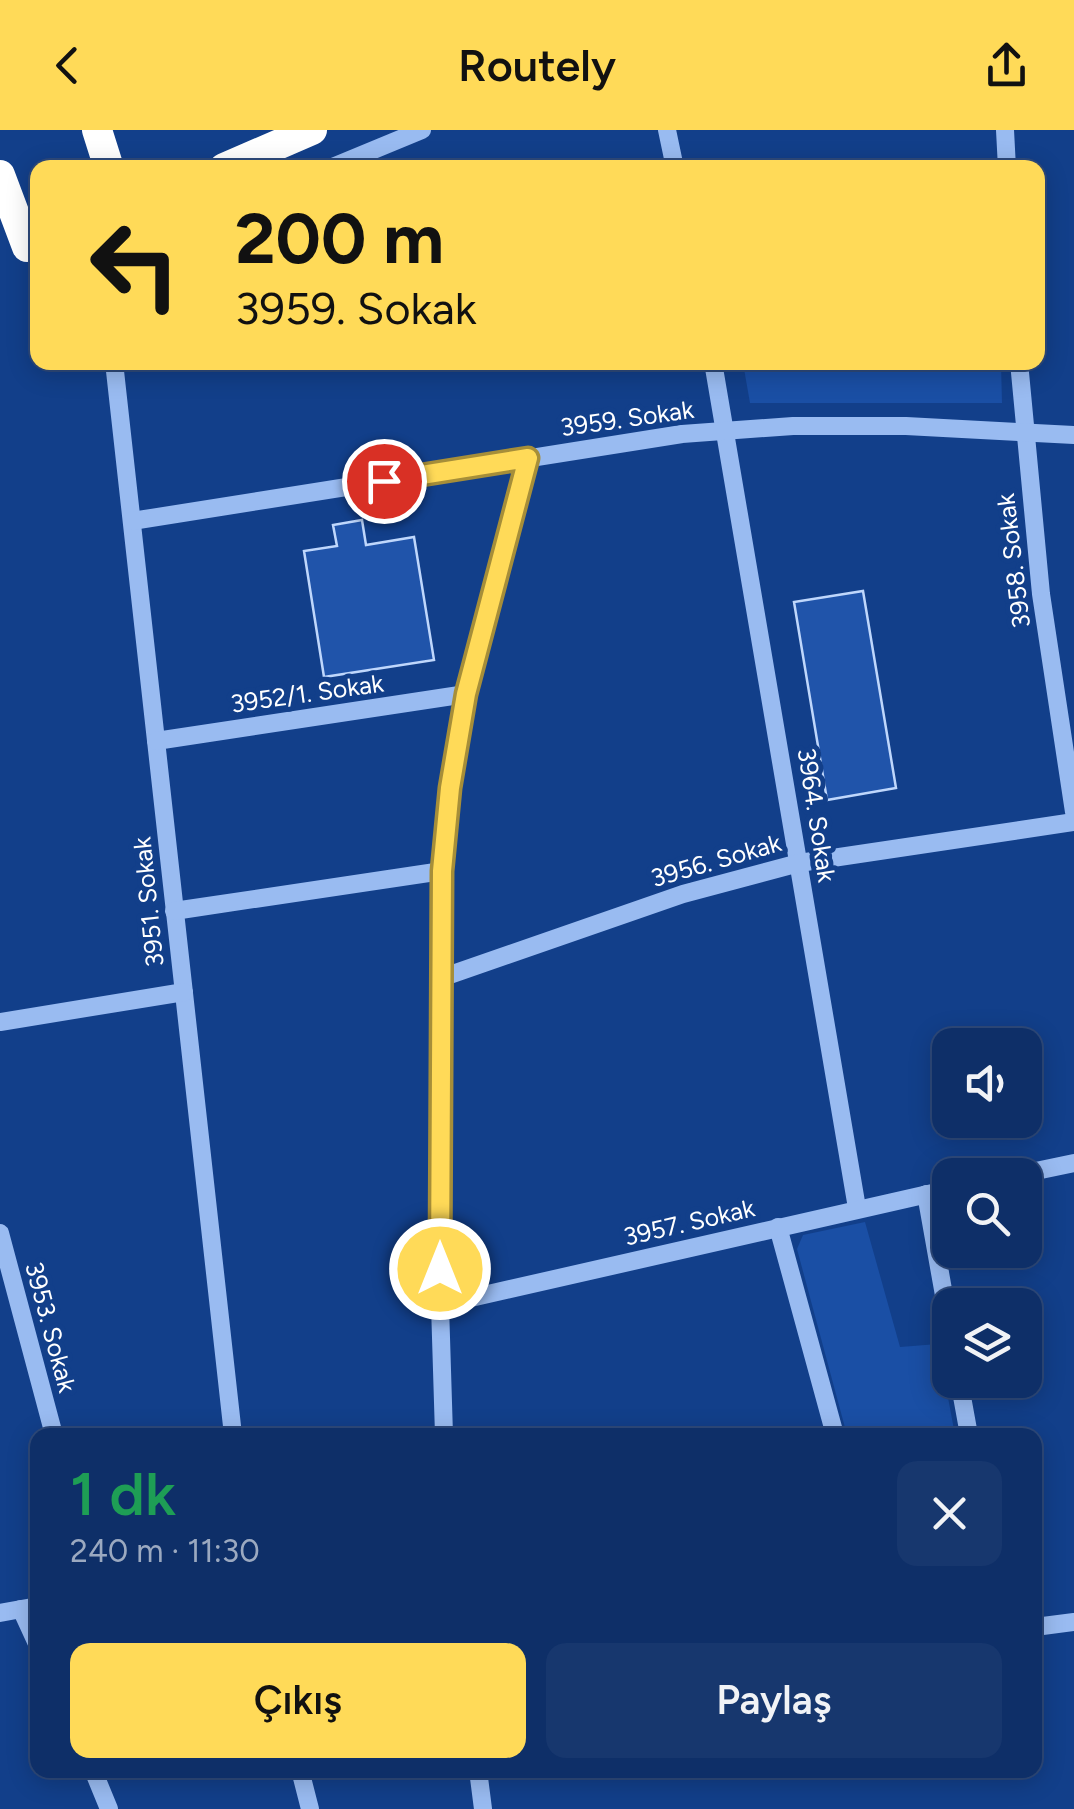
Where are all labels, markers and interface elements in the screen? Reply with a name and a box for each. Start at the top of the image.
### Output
icon: back [40,38,95,93]
text: Routely [458,38,616,92]
icon: share [979,38,1034,93]
text: 200 m [235,196,444,281]
icon: left [70,200,200,330]
text: 3959. Sokak [235,281,477,335]
street label: 3959. Sokak [558,394,696,442]
pin [342,439,427,524]
icon: arrive [357,454,412,509]
street label: 3958. Sokak [990,491,1036,630]
street label: 3952/1. Sokak [229,667,386,719]
street label: 3964. Sokak [792,746,843,885]
street label: 3956. Sokak [647,827,785,893]
street label: 3951. Sokak [126,835,170,968]
map controls [932,1028,1042,1398]
button: sound [932,1028,1042,1138]
button: search [932,1158,1042,1268]
street label: 3957. Sokak [621,1192,758,1252]
position arrow [388,1217,492,1321]
street label: 3953. Sokak [19,1259,83,1396]
button: layers [932,1288,1042,1398]
text: 1 dk [70,1458,176,1530]
button: close [897,1461,1002,1566]
text: 240 m · 11:30 [70,1532,260,1570]
button: Çıkış [70,1643,526,1758]
button: Paylaş [546,1643,1002,1758]

